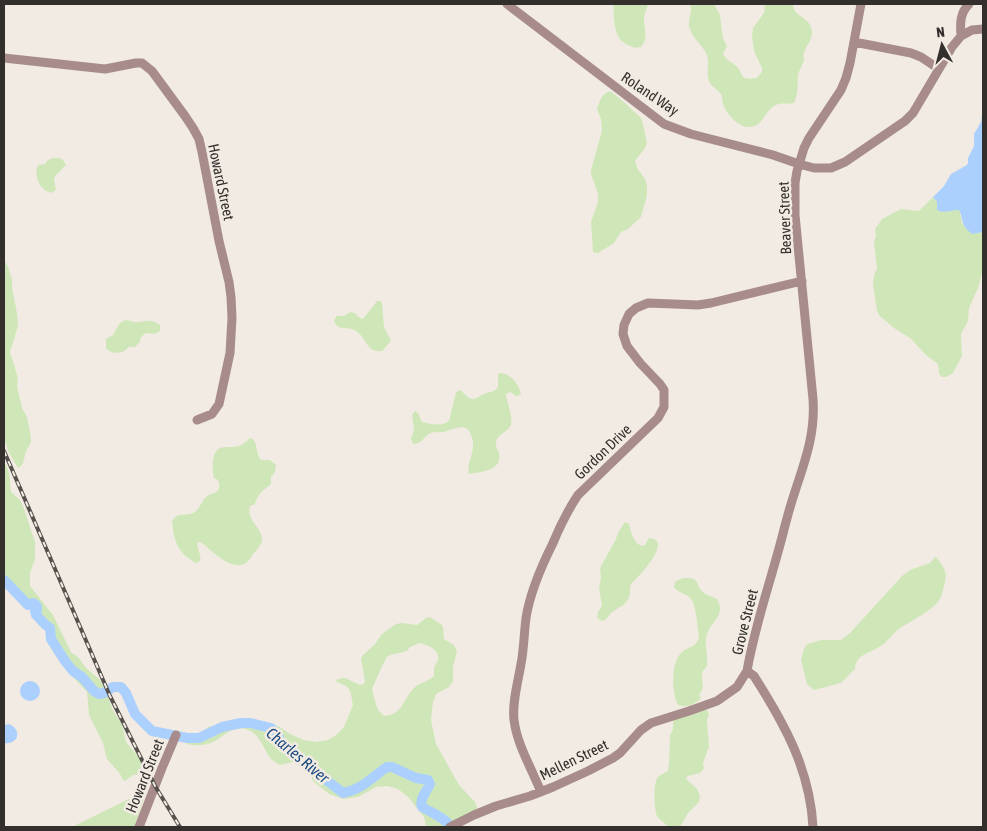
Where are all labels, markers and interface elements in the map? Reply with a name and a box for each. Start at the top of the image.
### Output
north arrow [917,20,967,70]
text: N [935,24,945,41]
street label: Roland Way [618,68,682,119]
street label: Howard Street [205,142,238,222]
street label: Beaver Street [775,181,794,255]
street label: Gordon Drive [571,420,635,483]
street label: Grove Street [728,587,761,656]
water label: Charles River [263,724,334,787]
street label: Mellen Street [537,736,611,783]
street label: Howard Street [122,737,167,815]

